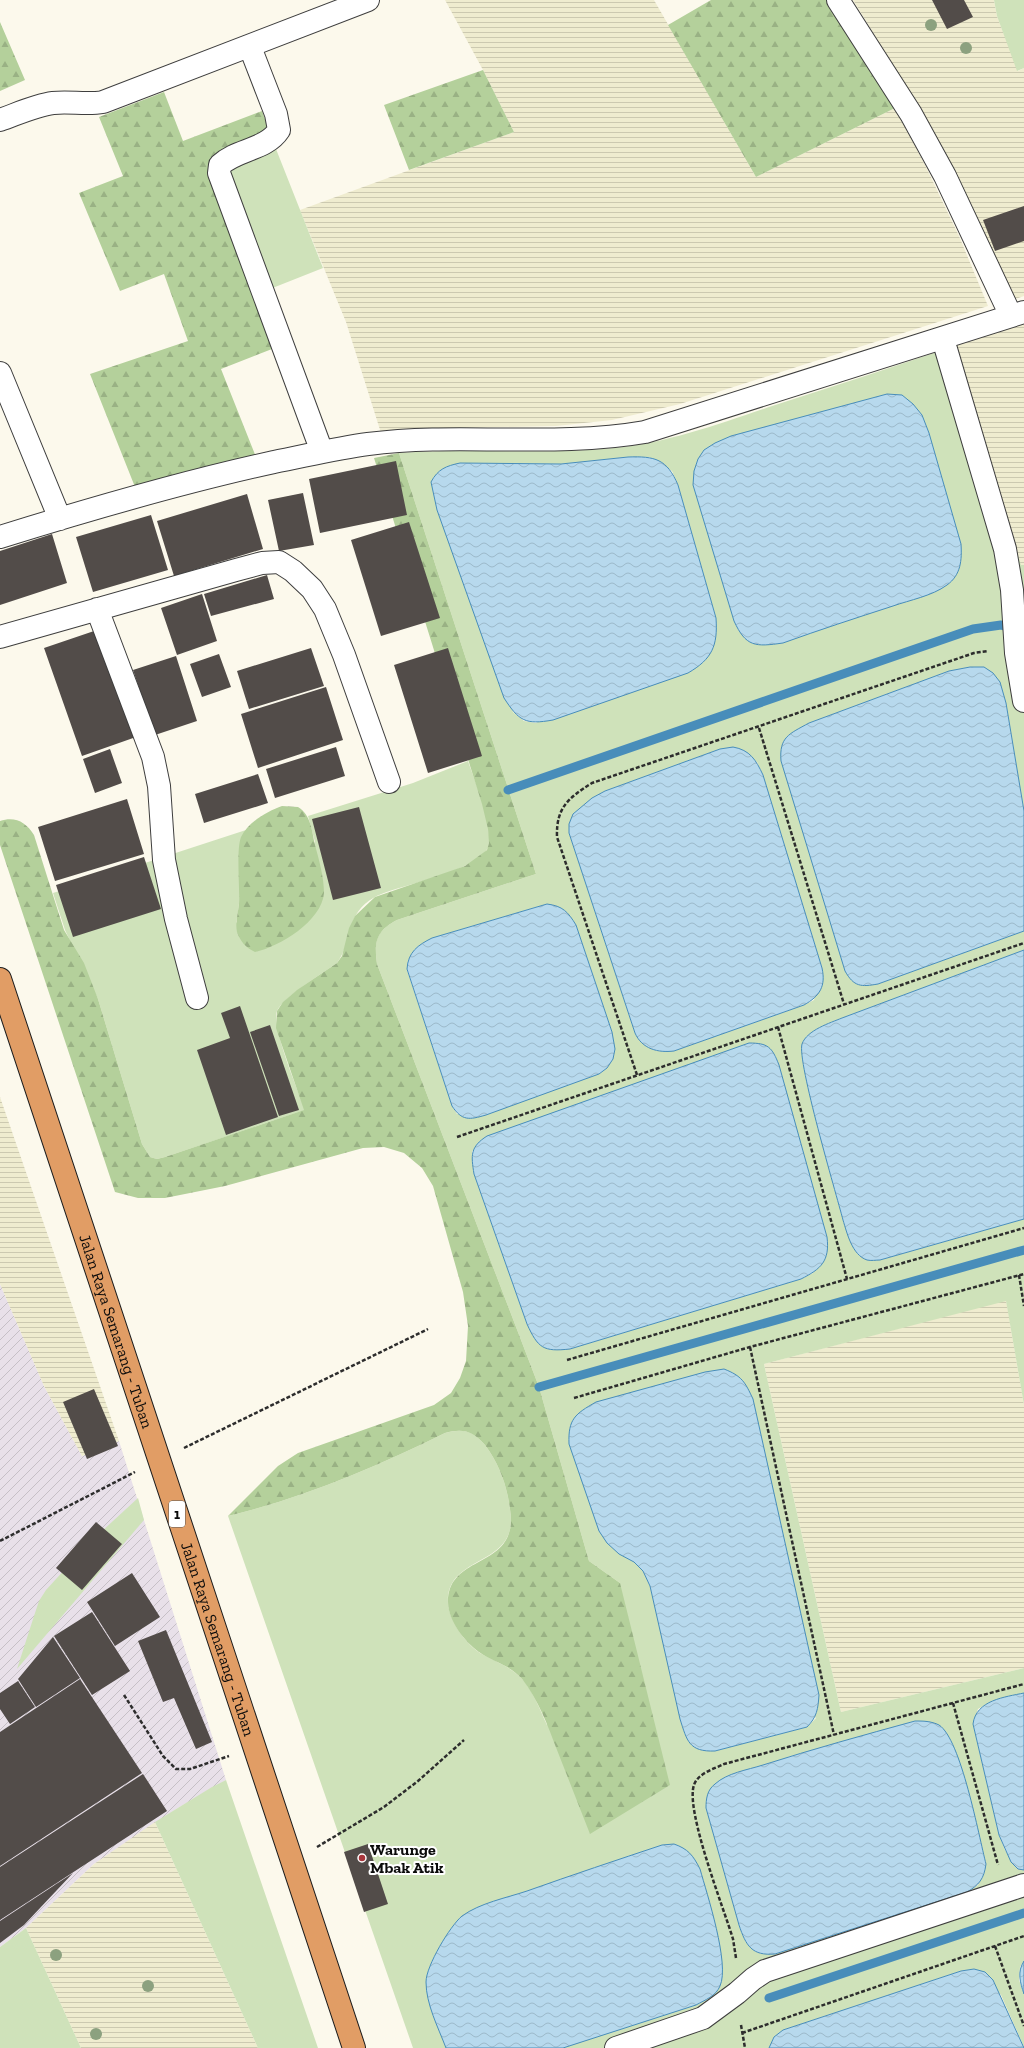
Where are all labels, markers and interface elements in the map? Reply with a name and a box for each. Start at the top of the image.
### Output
street label: Jalan Raya Semarang - Tuban [75,1232,157,1432]
road number: 1 [169,1501,185,1527]
street label: Jalan Raya Semarang - Tuban [177,1539,259,1739]
place label: Warunge Mbak Atik [370,1840,444,1877]
marker: Warunge Mbak Atik [357,1853,367,1863]

